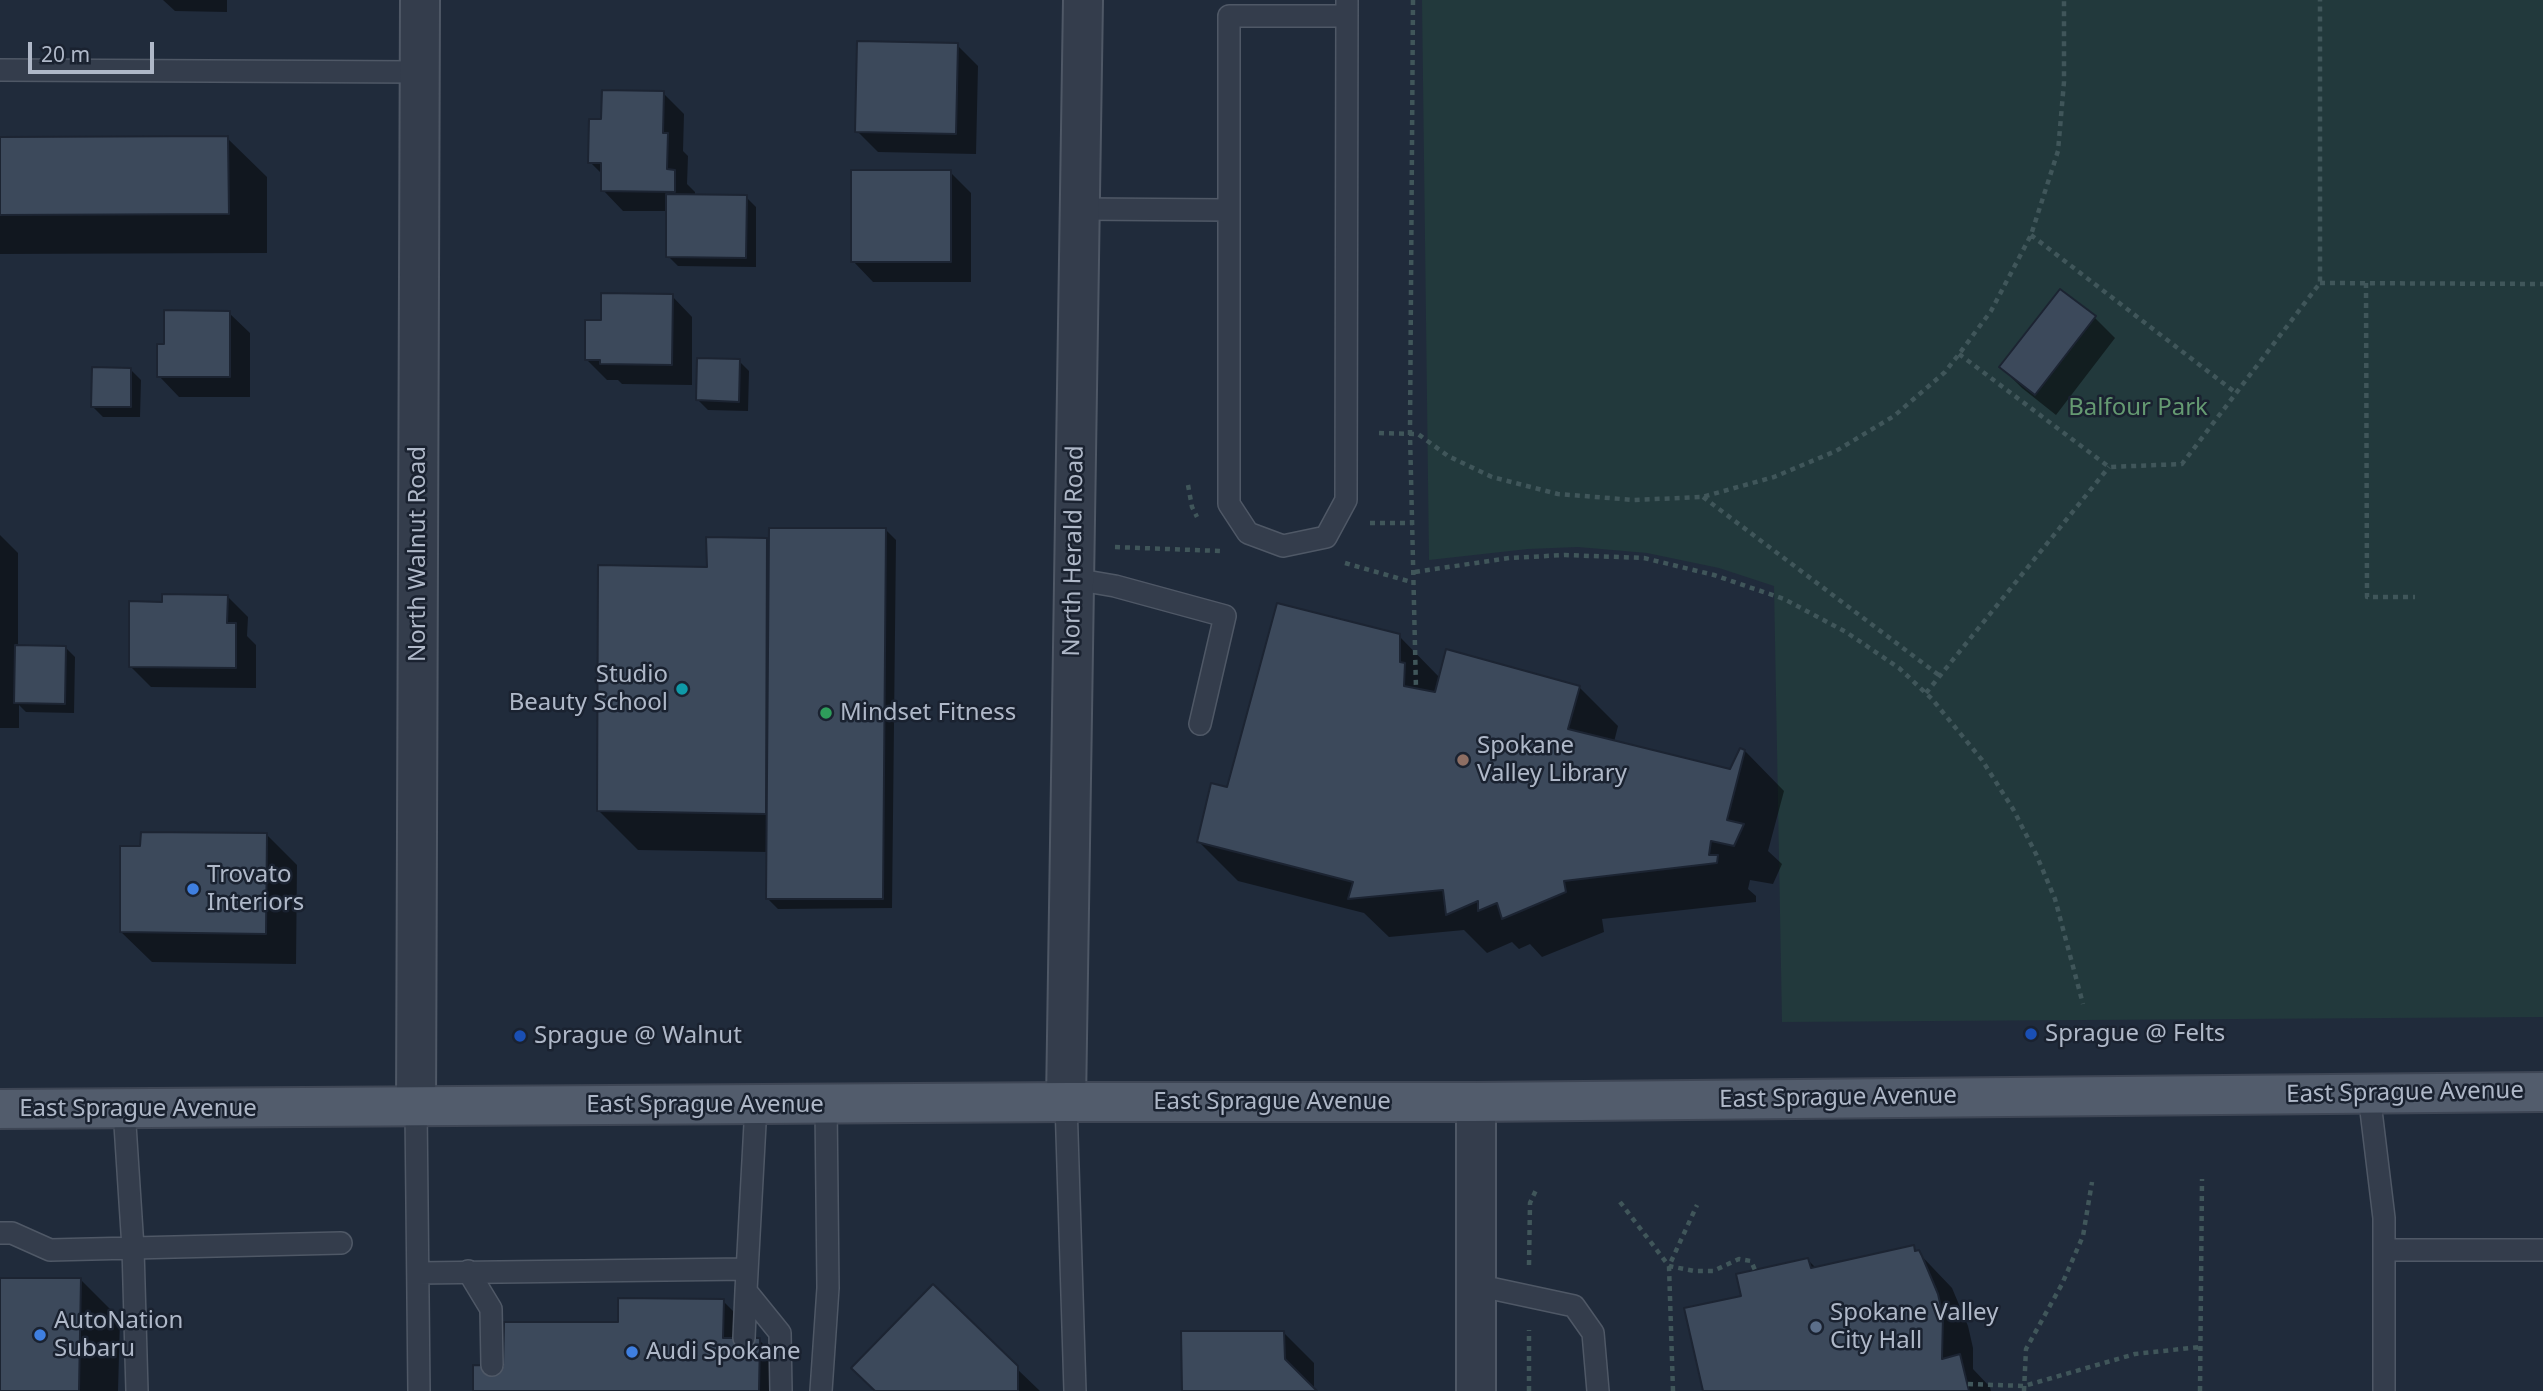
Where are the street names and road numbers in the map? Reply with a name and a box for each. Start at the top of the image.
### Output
street label: North Herald Road [1058,445,1090,657]
street label: North Walnut Road [404,446,432,662]
street label: East Sprague Avenue [2286,1077,2524,1109]
street label: East Sprague Avenue [1719,1082,1957,1114]
street label: East Sprague Avenue [1153,1088,1391,1116]
street label: East Sprague Avenue [586,1091,824,1119]
street label: East Sprague Avenue [19,1095,257,1123]

